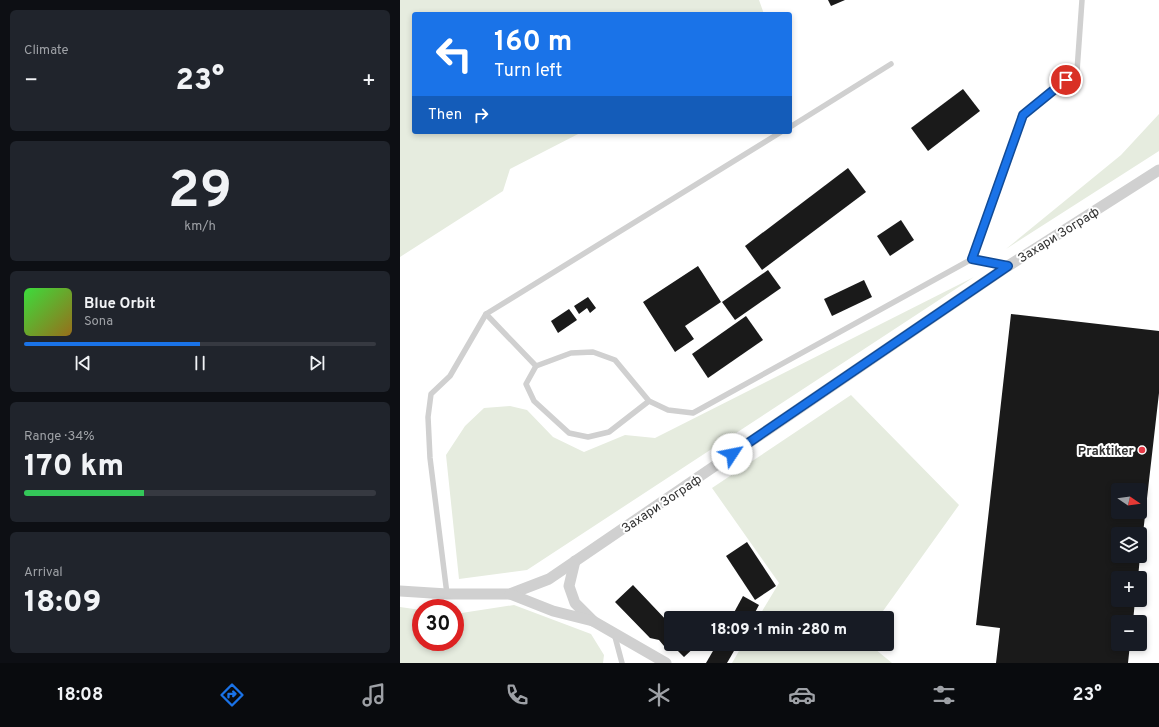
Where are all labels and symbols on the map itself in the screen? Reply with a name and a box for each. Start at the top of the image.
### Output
pin [1049,63,1083,97]
street label: Захари Зограф [1015,204,1103,267]
position arrow [711,433,753,475]
place label: Praktiker [1078,444,1135,460]
marker: Praktiker [1137,445,1147,455]
street label: Захари Зограф [619,472,705,537]
north arrow [1111,483,1147,519]
speed limit sign: 30 [412,599,464,651]

